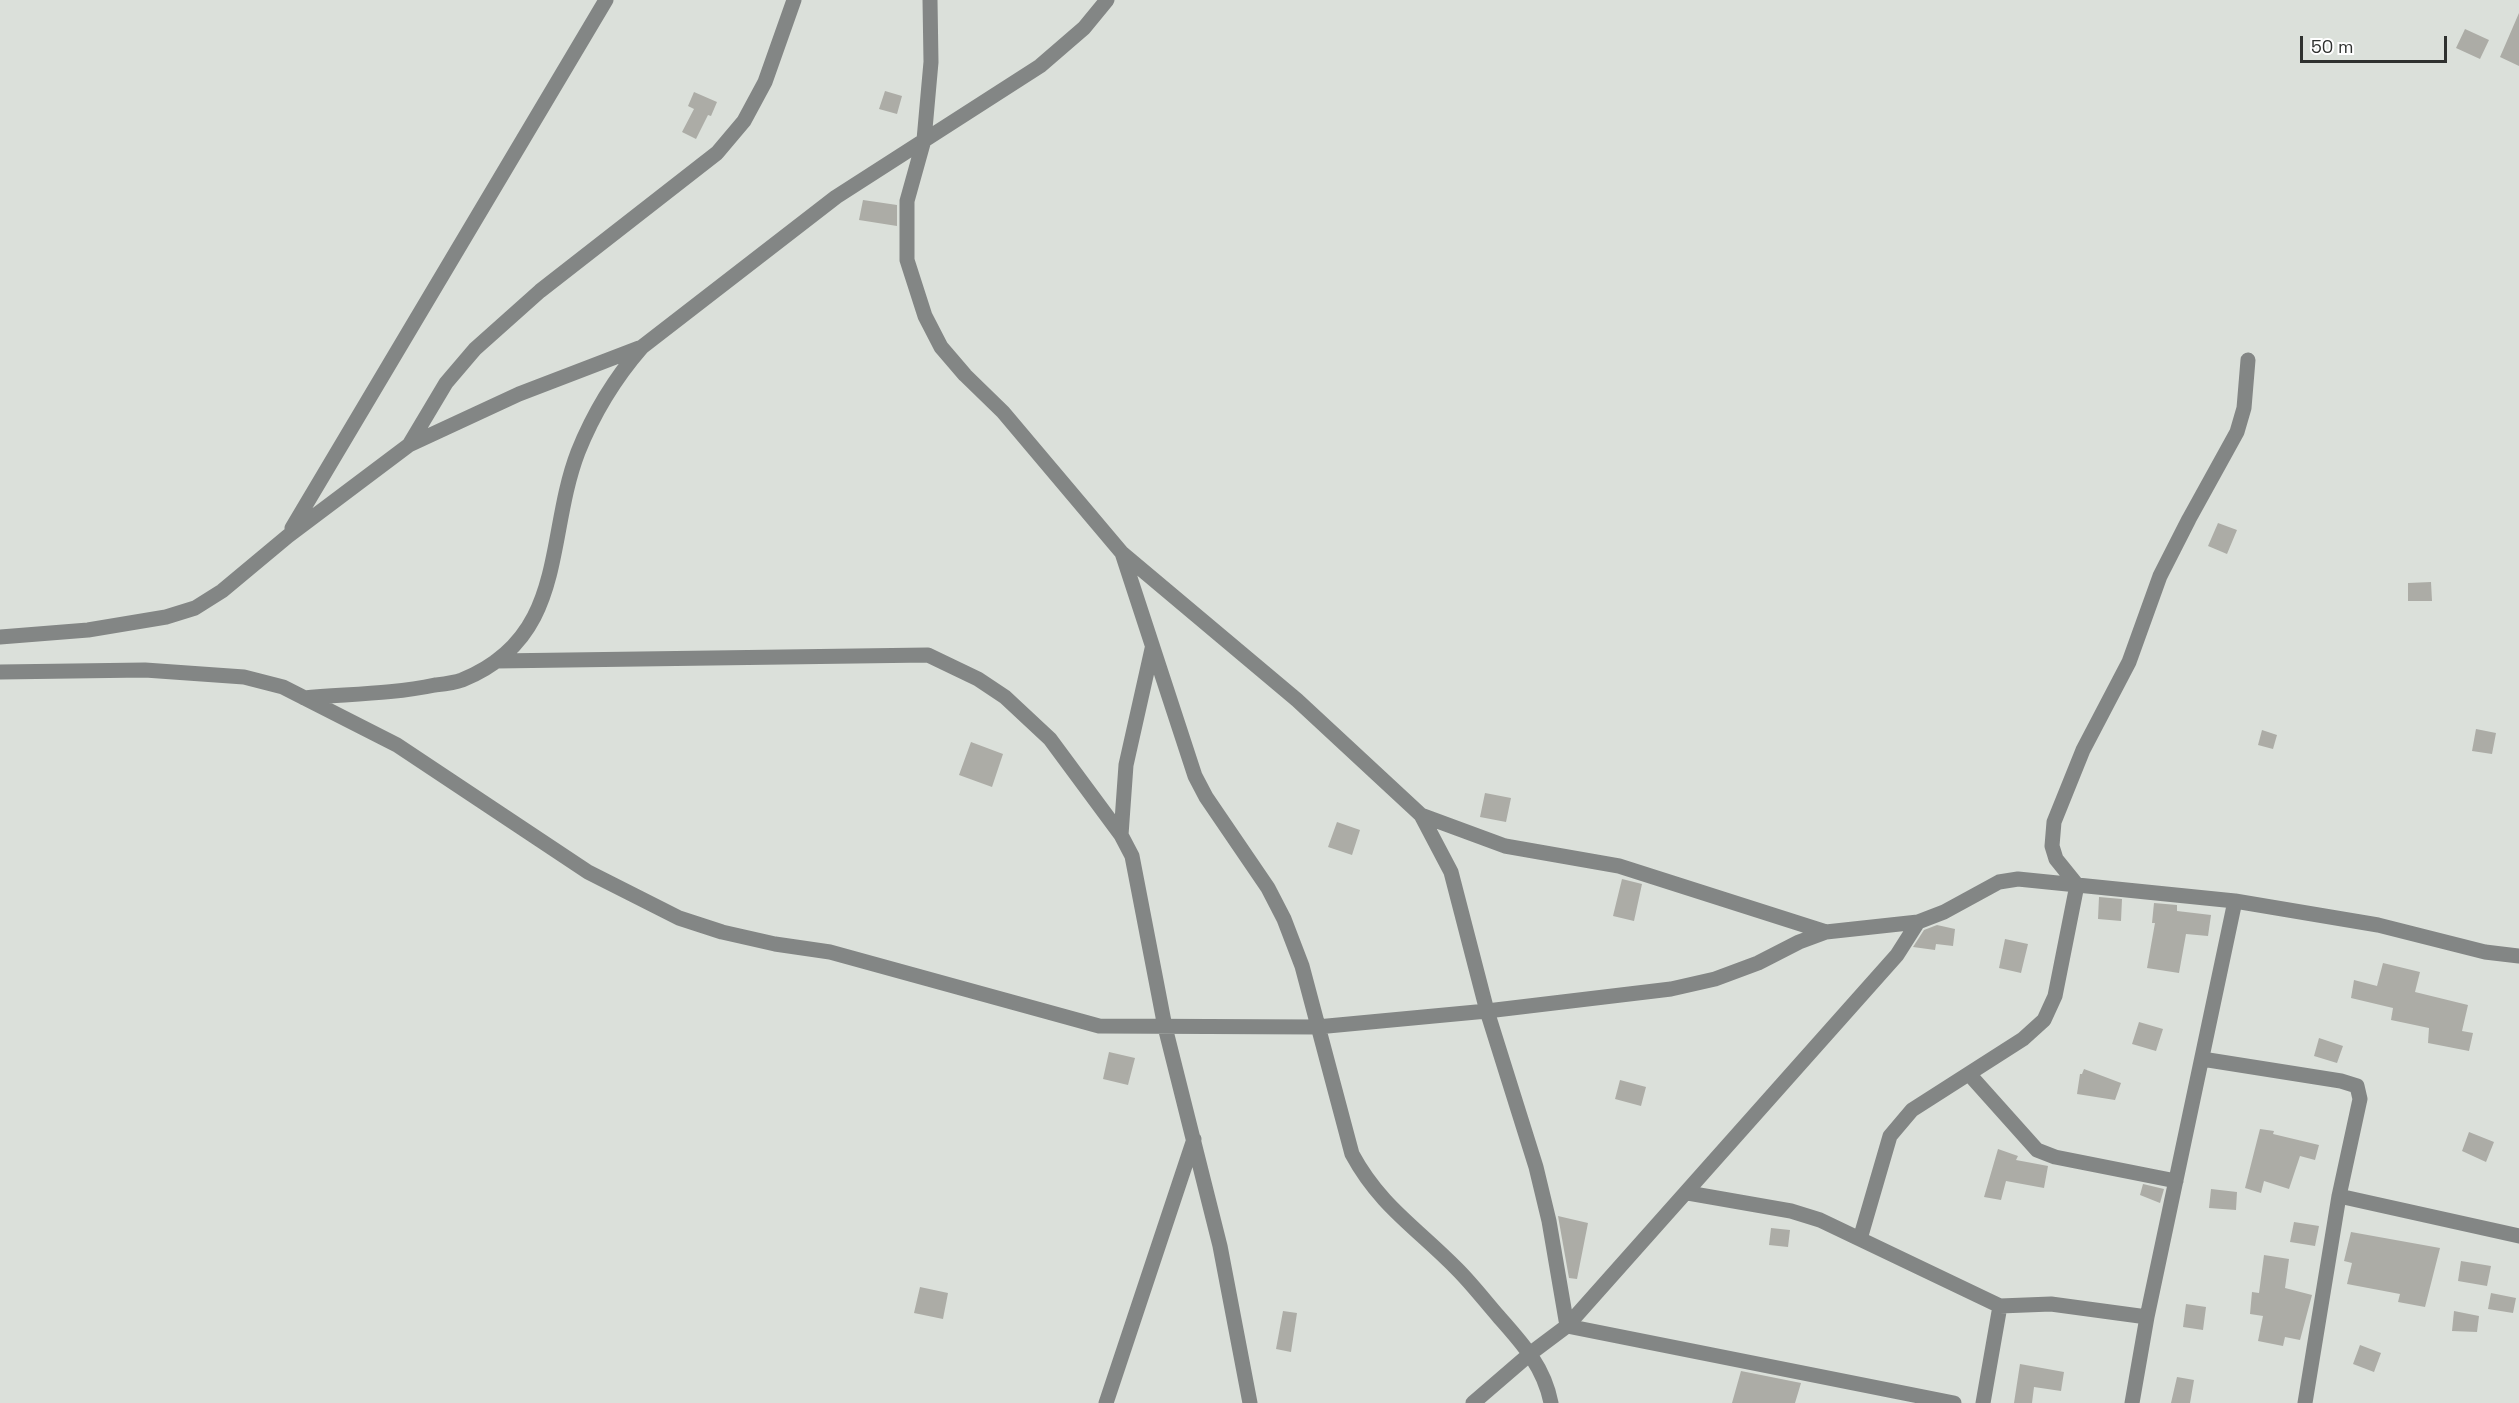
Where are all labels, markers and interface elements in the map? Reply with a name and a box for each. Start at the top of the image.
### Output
scale bar [2303,24,2450,62]
text: 50 m [2311,35,2353,58]

